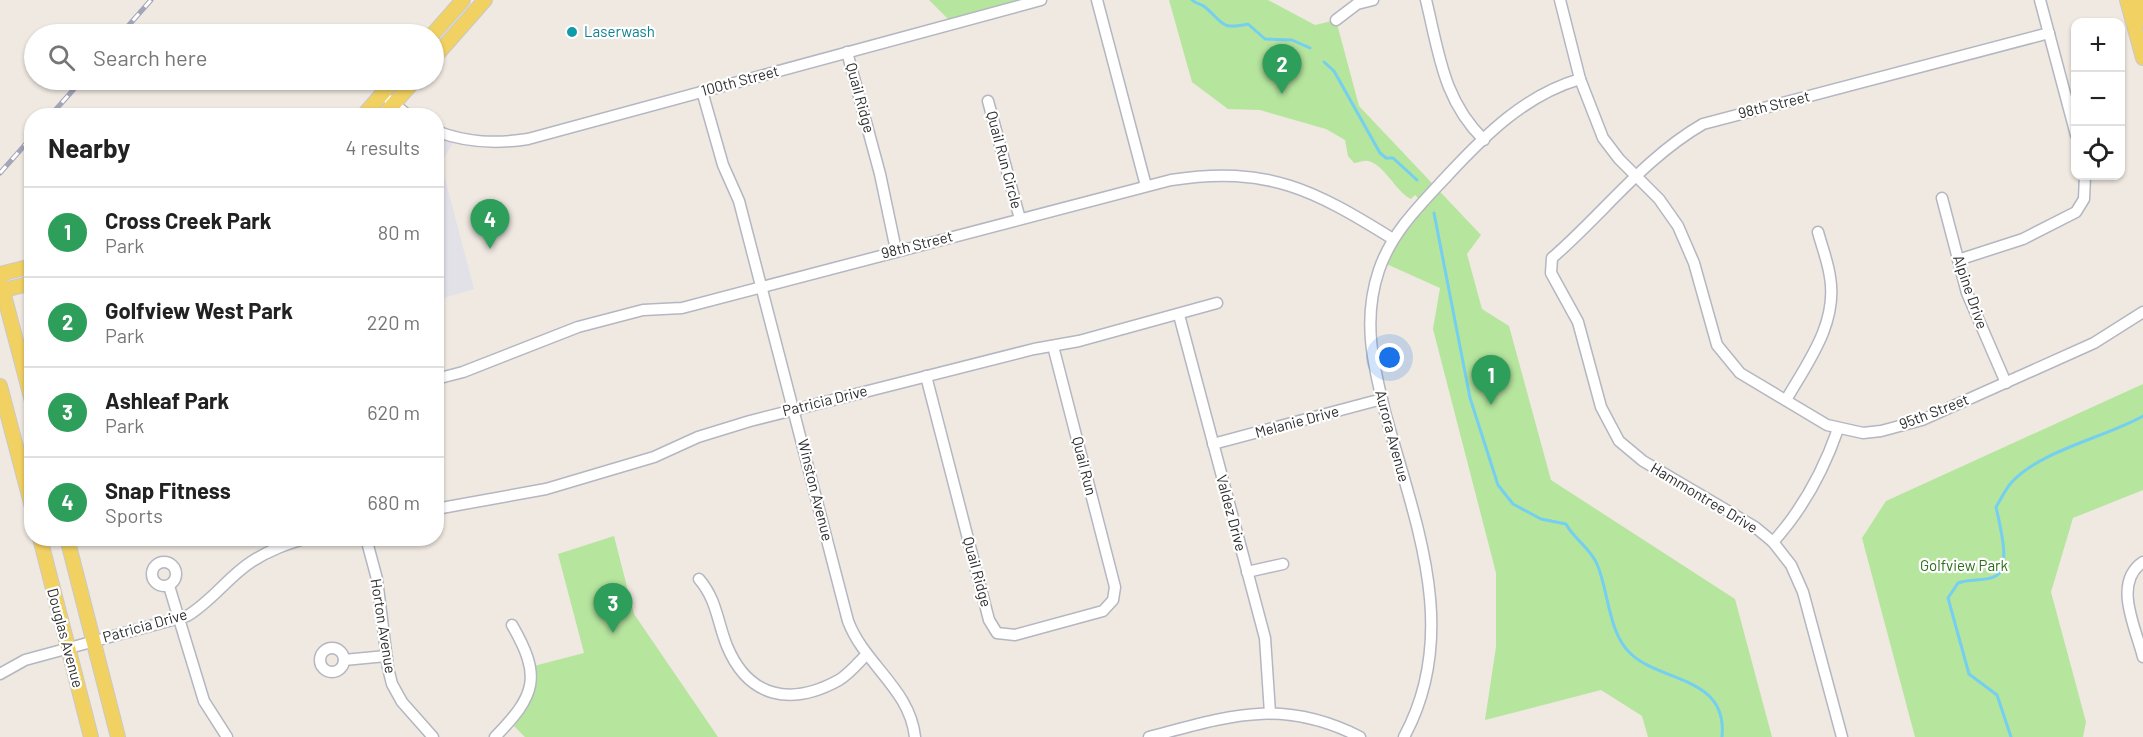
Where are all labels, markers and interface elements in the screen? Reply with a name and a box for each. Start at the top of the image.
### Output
map controls [2071,18,2125,180]
button: + [2071,18,2125,72]
place label: Laserwash [584,22,655,40]
search box [24,24,444,90]
marker: Laserwash [565,25,579,39]
icon: search [45,41,78,74]
text: Search here [93,44,207,70]
pin: 2 [1262,44,1302,94]
street label: 100th Street [699,61,781,99]
street label: Quail Ridge [843,61,879,135]
button: − [2071,72,2125,126]
street label: 98th Street [1736,86,1811,122]
street label: Quail Run Circle [983,109,1027,211]
button: locate [2071,126,2125,180]
text: Nearby [48,132,130,163]
text: 4 results [345,135,420,159]
pin: 4 [470,200,510,249]
text: Cross Creek Park [105,207,272,233]
text: 1 [64,220,71,244]
text: 80 m [378,220,420,244]
street label: 98th Street [879,226,954,262]
text: Park [105,233,144,257]
street label: Alpine Drive [1950,252,1992,331]
text: Golfview West Park [105,297,293,323]
text: 2 [62,310,73,334]
text: 220 m [367,310,420,334]
text: Park [105,323,144,347]
your location [1375,343,1404,372]
pin: 1 [1472,356,1510,405]
street label: Patricia Drive [780,381,869,419]
text: Ashleaf Park [105,387,229,413]
street label: Aurora Avenue [1372,388,1414,484]
street label: 95th Street [1896,390,1971,433]
text: 3 [62,400,73,424]
text: 620 m [367,400,420,424]
street label: Melanie Drive [1253,401,1341,441]
text: Park [105,413,144,437]
street label: Quail Run [1069,435,1101,497]
street label: Winston Avenue [795,437,837,543]
street label: Hammontree Drive [1648,458,1761,536]
street label: Valdez Drive [1213,472,1251,553]
text: Snap Fitness [105,477,231,503]
text: 4 [61,490,74,514]
text: 680 m [367,490,420,514]
text: Sports [105,503,163,527]
street label: Quail Ridge [960,535,996,609]
park label: Golfview Park [1920,556,2009,574]
street label: Horton Avenue [368,577,400,675]
pin: 3 [594,584,632,633]
street label: Douglas Avenue [44,586,88,690]
street label: Patricia Drive [100,604,189,646]

